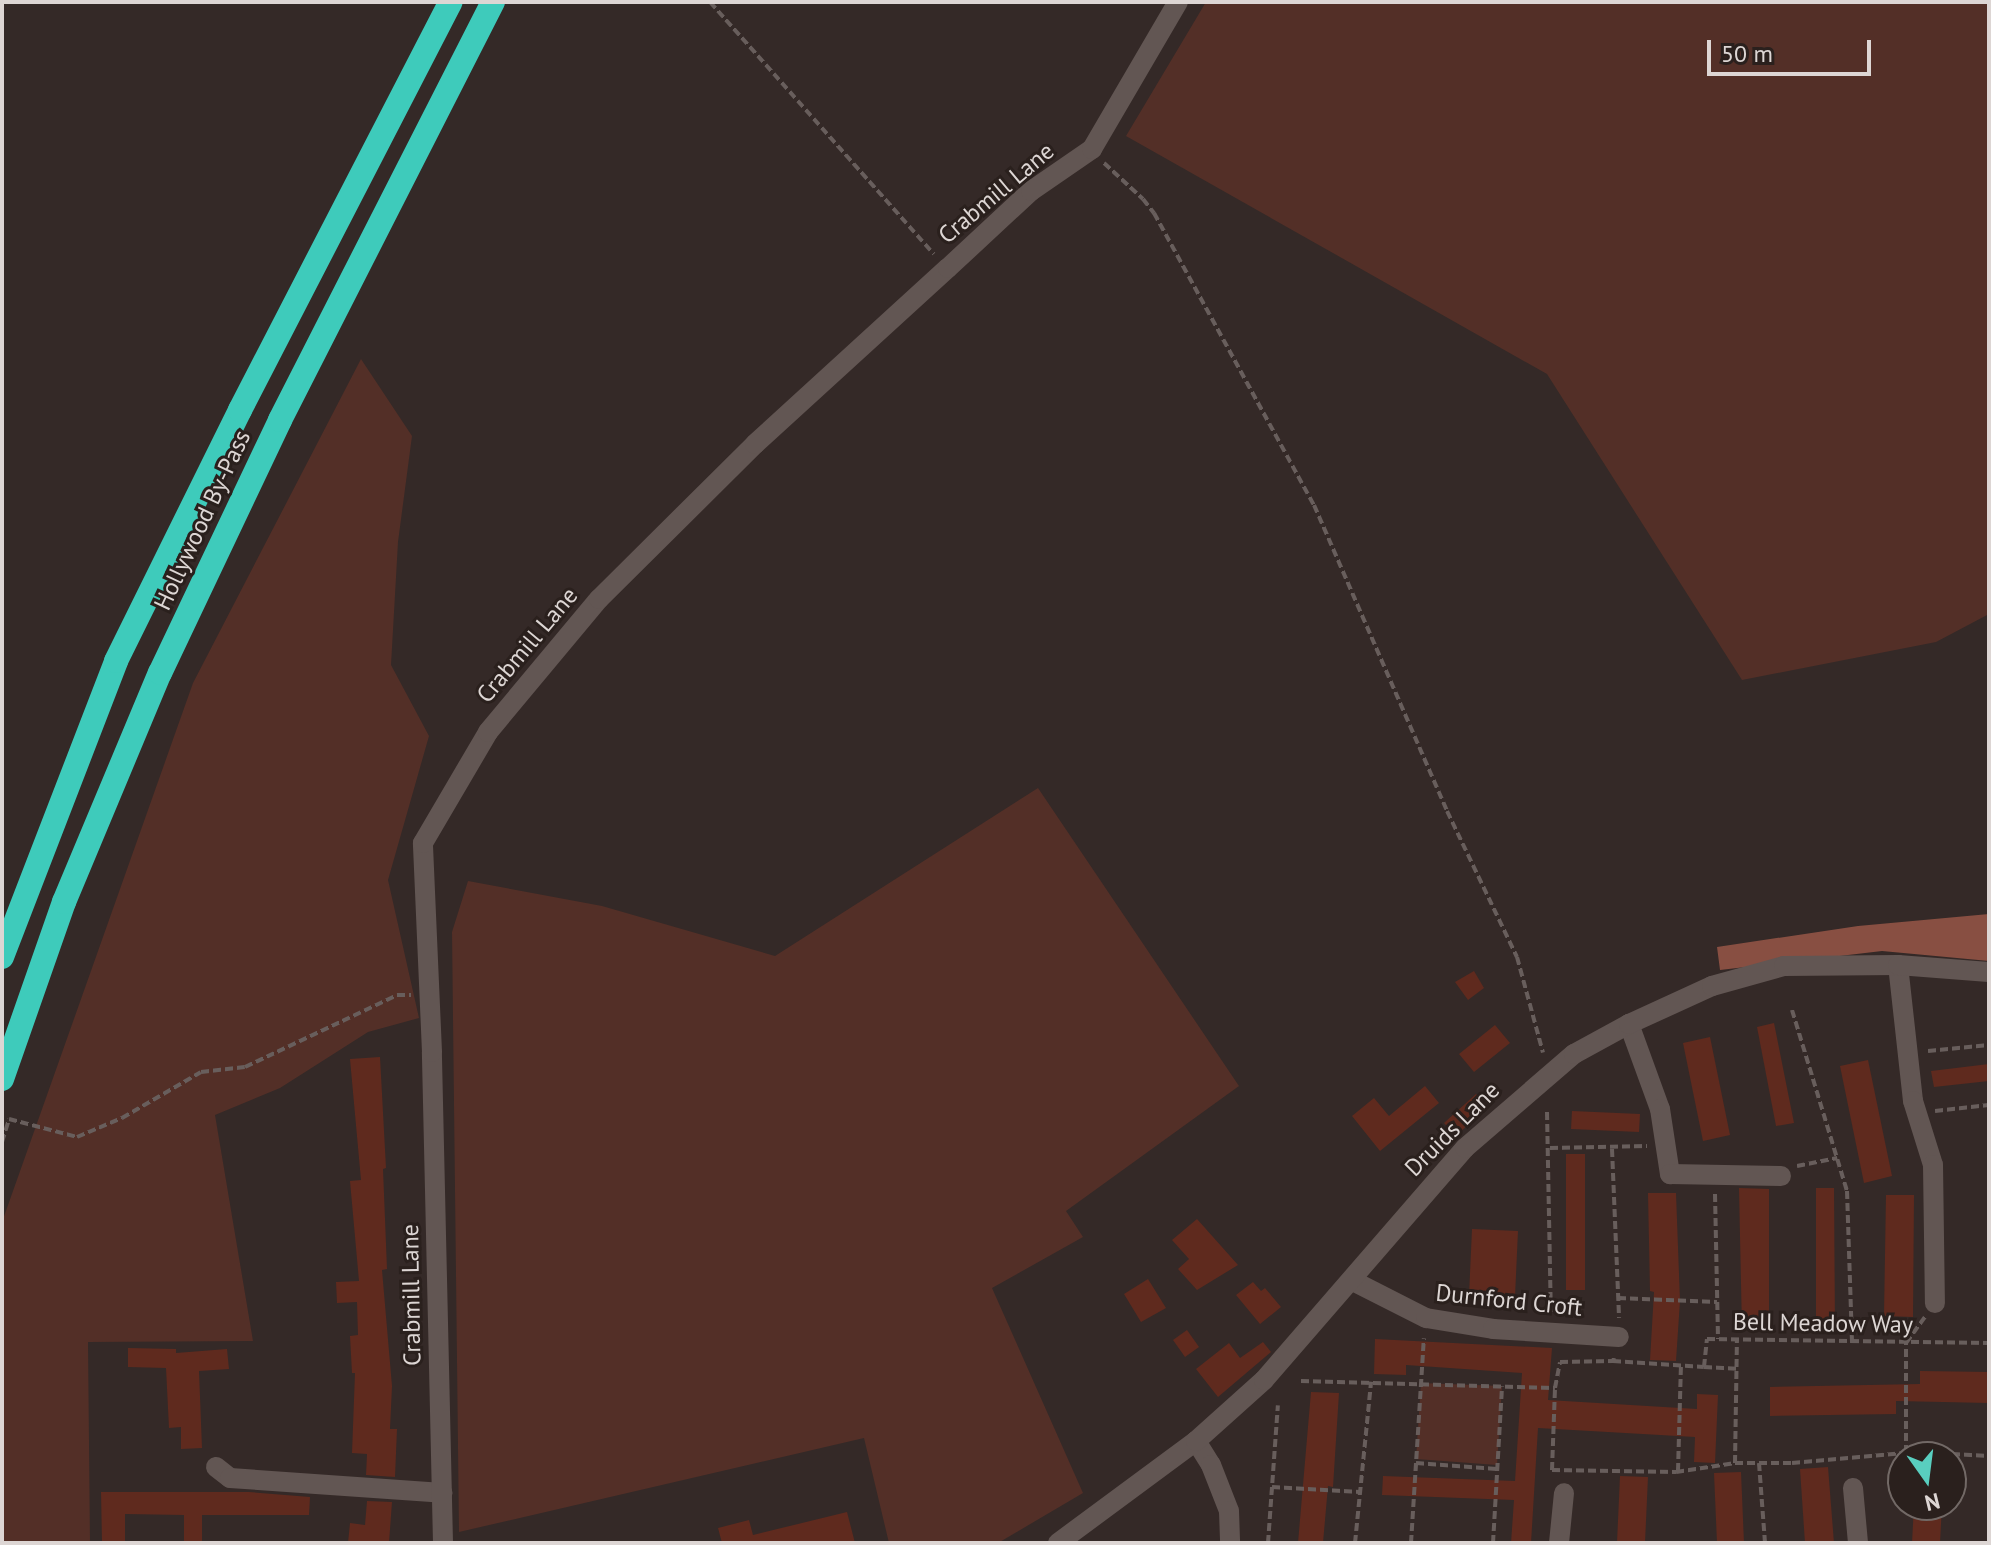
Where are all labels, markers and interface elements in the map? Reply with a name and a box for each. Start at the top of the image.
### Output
scale bar [1711,24,1875,74]
text: 50 m [1721,38,1773,69]
street label: Crabmill Lane [932,136,1060,250]
street label: Hollywood By-Pass [148,425,256,615]
street label: Crabmill Lane [470,581,584,709]
street label: Druids Lane [1399,1076,1505,1182]
street label: Crabmill Lane [395,1224,427,1366]
street label: Durnford Croft [1434,1278,1584,1322]
street label: Bell Meadow Way [1732,1307,1914,1339]
north arrow [1887,1441,1967,1521]
text: N [1922,1487,1943,1518]

